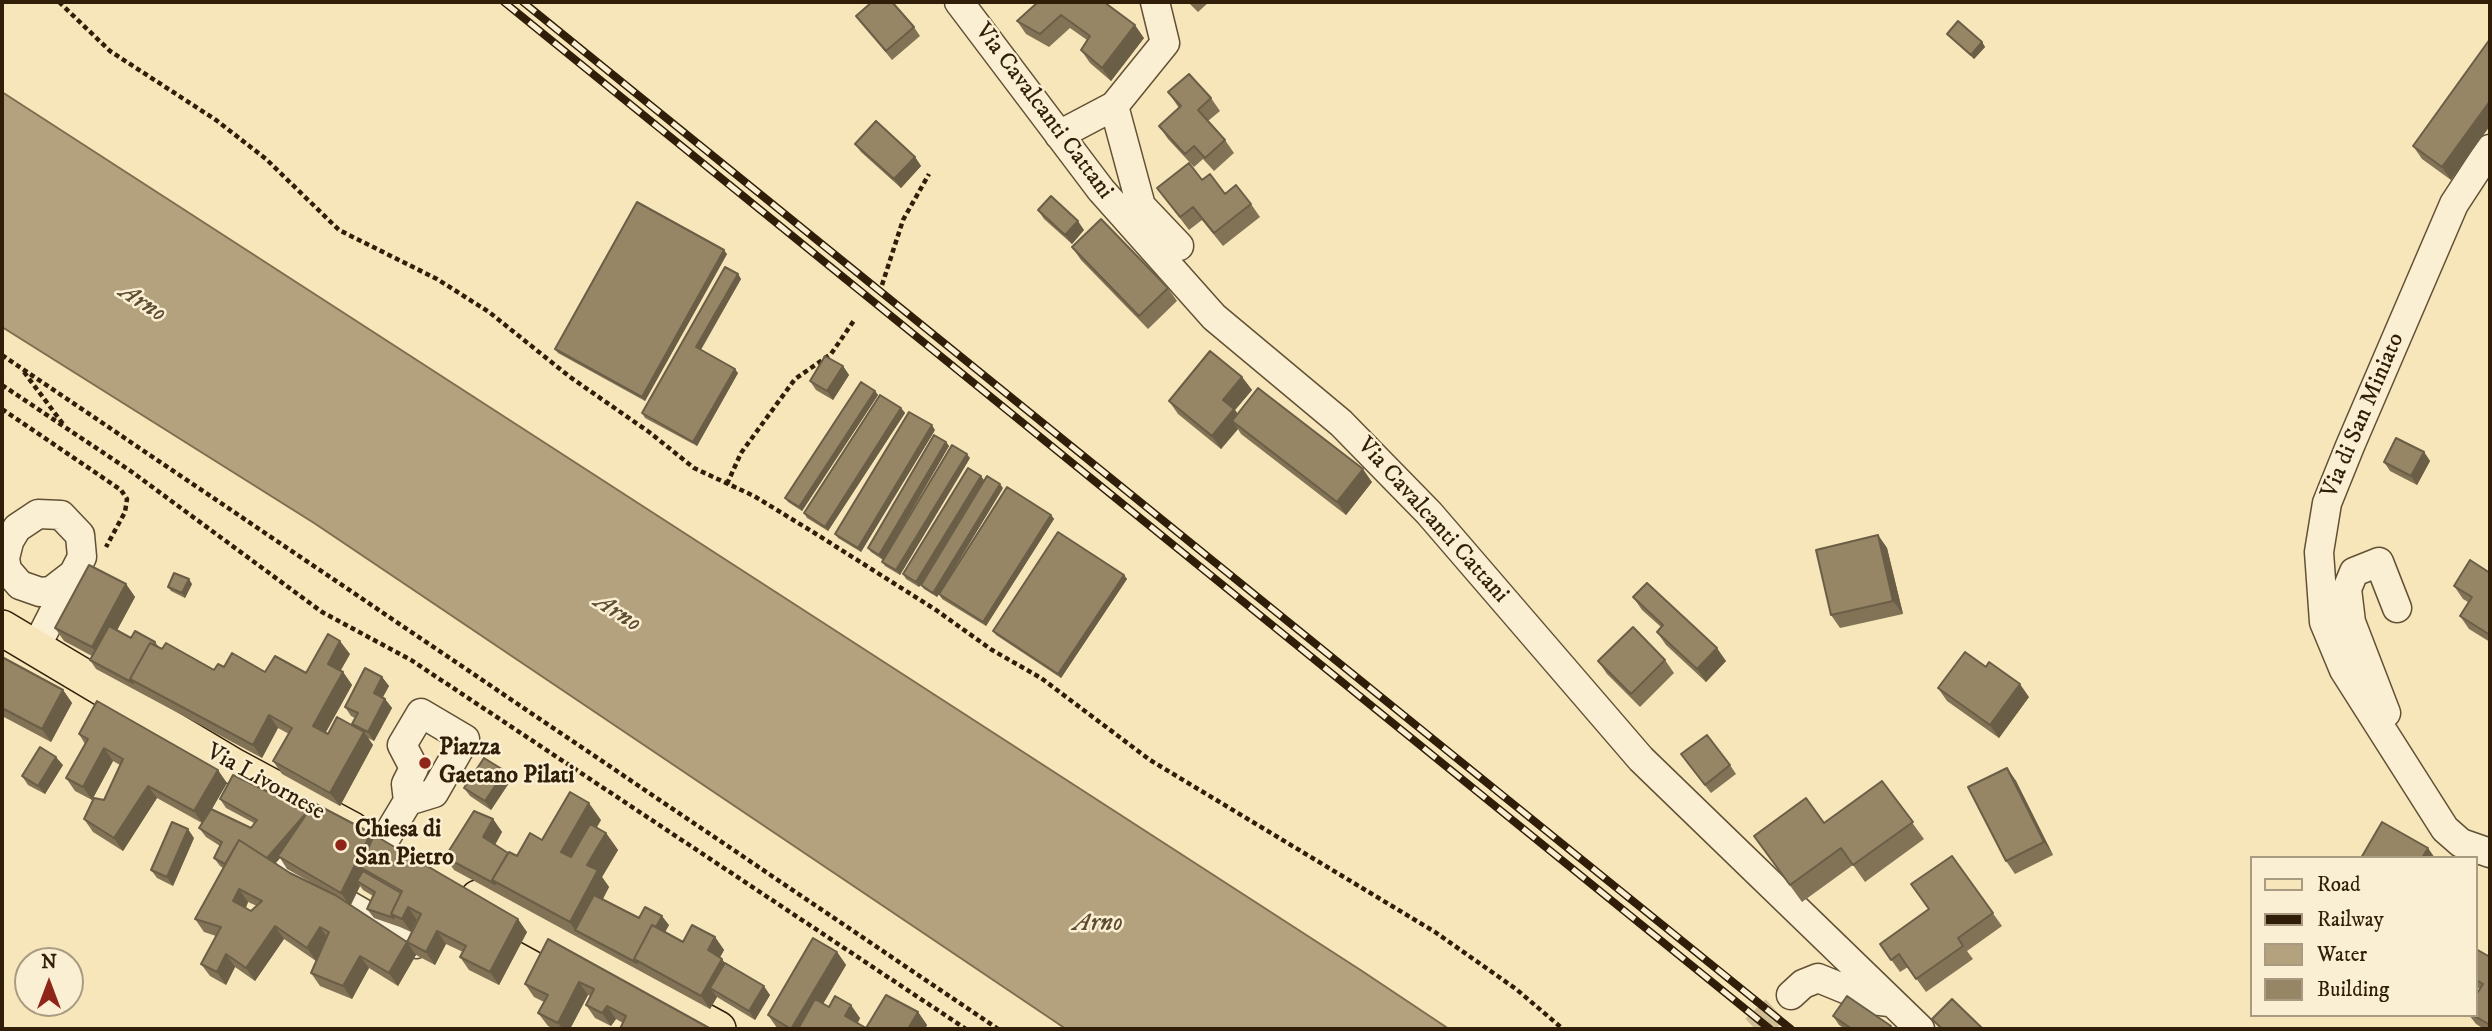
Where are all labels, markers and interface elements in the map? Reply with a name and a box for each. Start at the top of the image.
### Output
street label: Via Cavalcanti Cattani [967,18,1119,206]
water label: Arno [113,277,171,331]
street label: Via di San Miniato [2316,329,2412,503]
street label: Via Cavalcanti Cattani [1350,432,1514,610]
water label: Arno [588,587,646,641]
place label: Piazza Gaetano Pilati [439,735,574,791]
street label: Via Livornese [201,739,329,827]
marker: Piazza Gaetano Pilati [417,755,433,771]
place label: Chiesa di San Pietro [355,817,454,873]
marker: Chiesa di San Pietro [333,837,349,853]
legend [2250,856,2478,1017]
text: Road [2317,872,2361,898]
text: Railway [2317,907,2384,933]
water label: Arno [1073,909,1123,941]
text: Water [2317,942,2367,968]
north arrow [14,947,84,1017]
text: N [41,951,57,974]
text: Building [2317,977,2389,1003]

